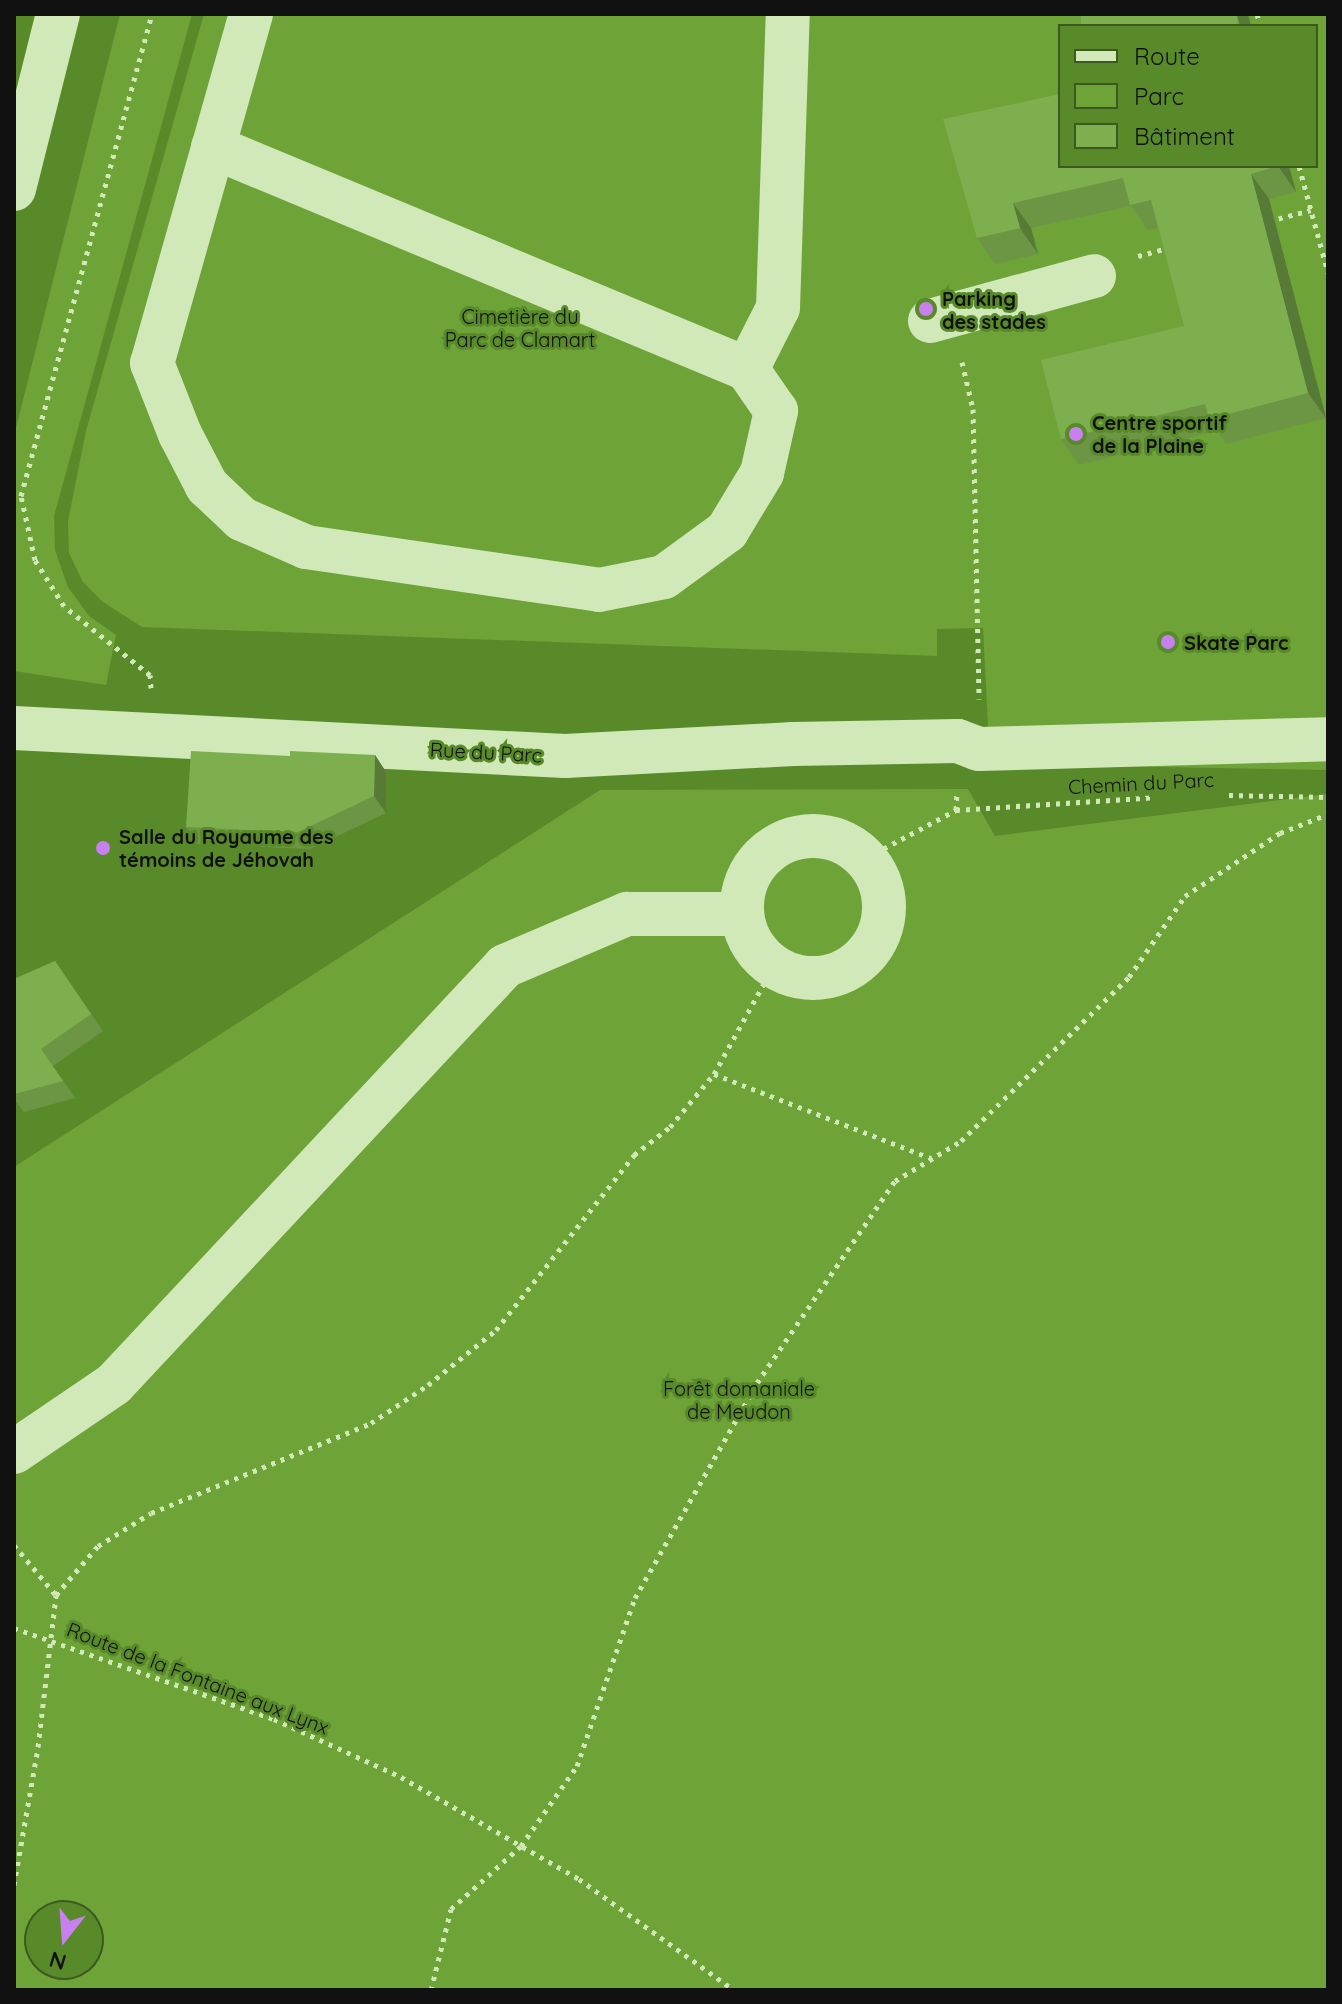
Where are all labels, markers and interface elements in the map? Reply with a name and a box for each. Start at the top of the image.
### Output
legend [1058,24,1318,168]
text: Route [1134,41,1200,71]
text: Parc [1134,81,1184,111]
text: Bâtiment [1134,121,1235,151]
place label: Parking des stades [942,286,1046,333]
marker: Parking des stades [917,300,935,318]
park label: Cimetière du Parc de Clamart [445,304,595,351]
place label: Centre sportif de la Plaine [1092,410,1227,457]
marker: Centre sportif de la Plaine [1067,425,1085,443]
place label: Skate Parc [1184,630,1288,654]
marker: Skate Parc [1159,633,1177,651]
street label: Rue du Parc [429,737,543,767]
street label: Chemin du Parc [1067,767,1215,799]
place label: Salle du Royaume des témoins de Jéhovah [119,824,334,871]
marker: Salle du Royaume des témoins de Jéhovah [94,839,112,857]
park label: Forêt domaniale de Meudon [663,1377,815,1424]
street label: Route de la Fontaine aux Lynx [64,1617,332,1739]
north arrow [24,1900,104,1980]
text: N [46,1945,69,1977]

